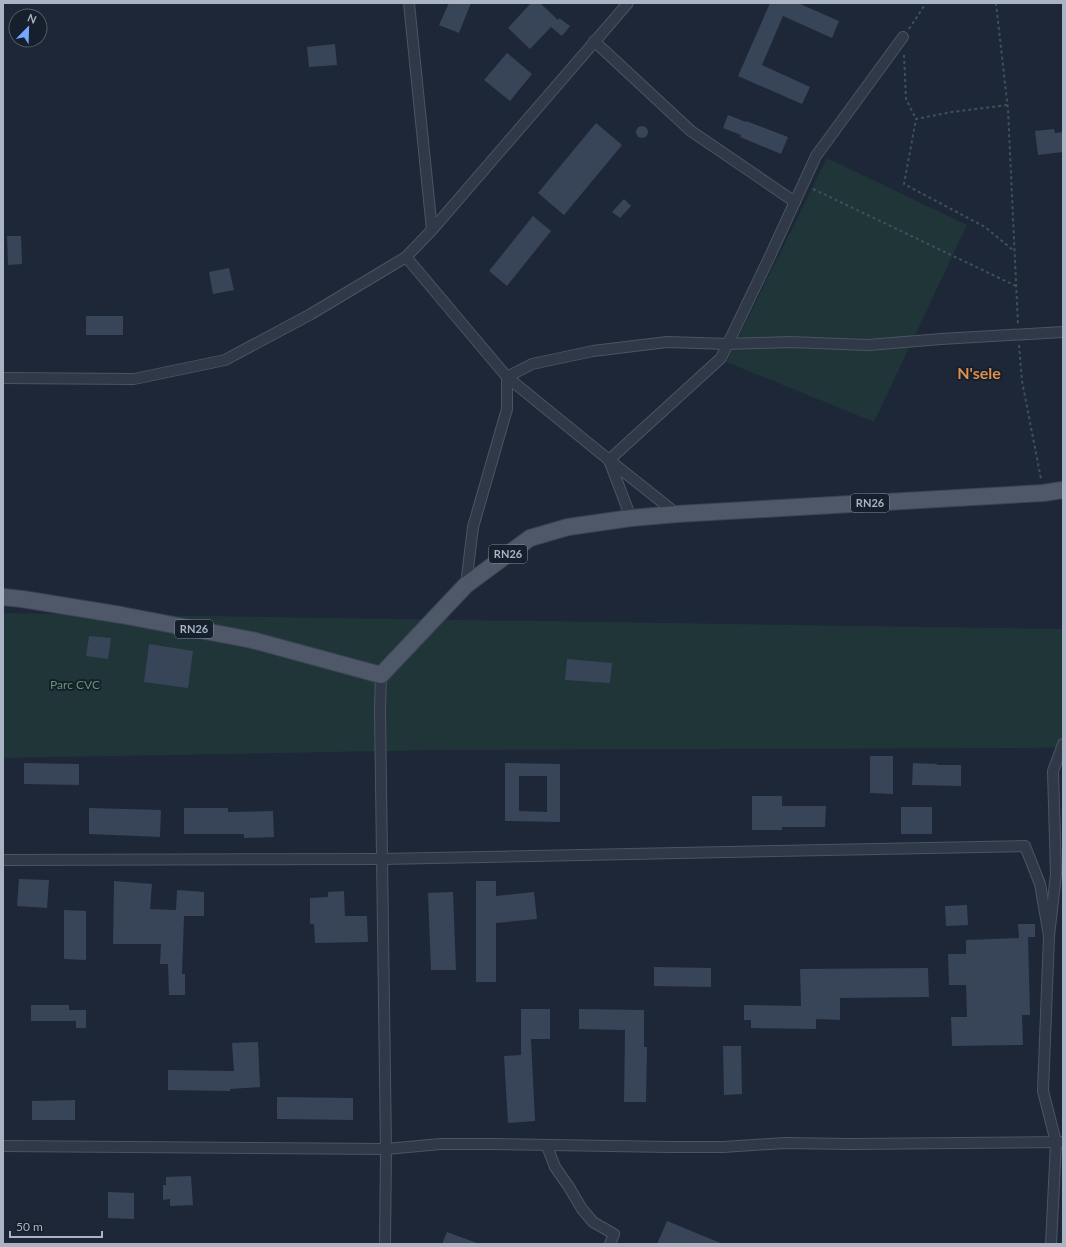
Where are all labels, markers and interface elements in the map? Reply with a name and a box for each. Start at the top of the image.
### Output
north arrow [8,8,48,48]
text: N [26,11,39,26]
district label: N'sele [957,363,1001,382]
road number: RN26 [851,494,889,512]
road number: RN26 [489,545,527,563]
road number: RN26 [175,620,213,638]
park label: Parc CVC [50,677,100,692]
scale bar [10,1213,102,1239]
text: 50 m [16,1219,43,1234]

